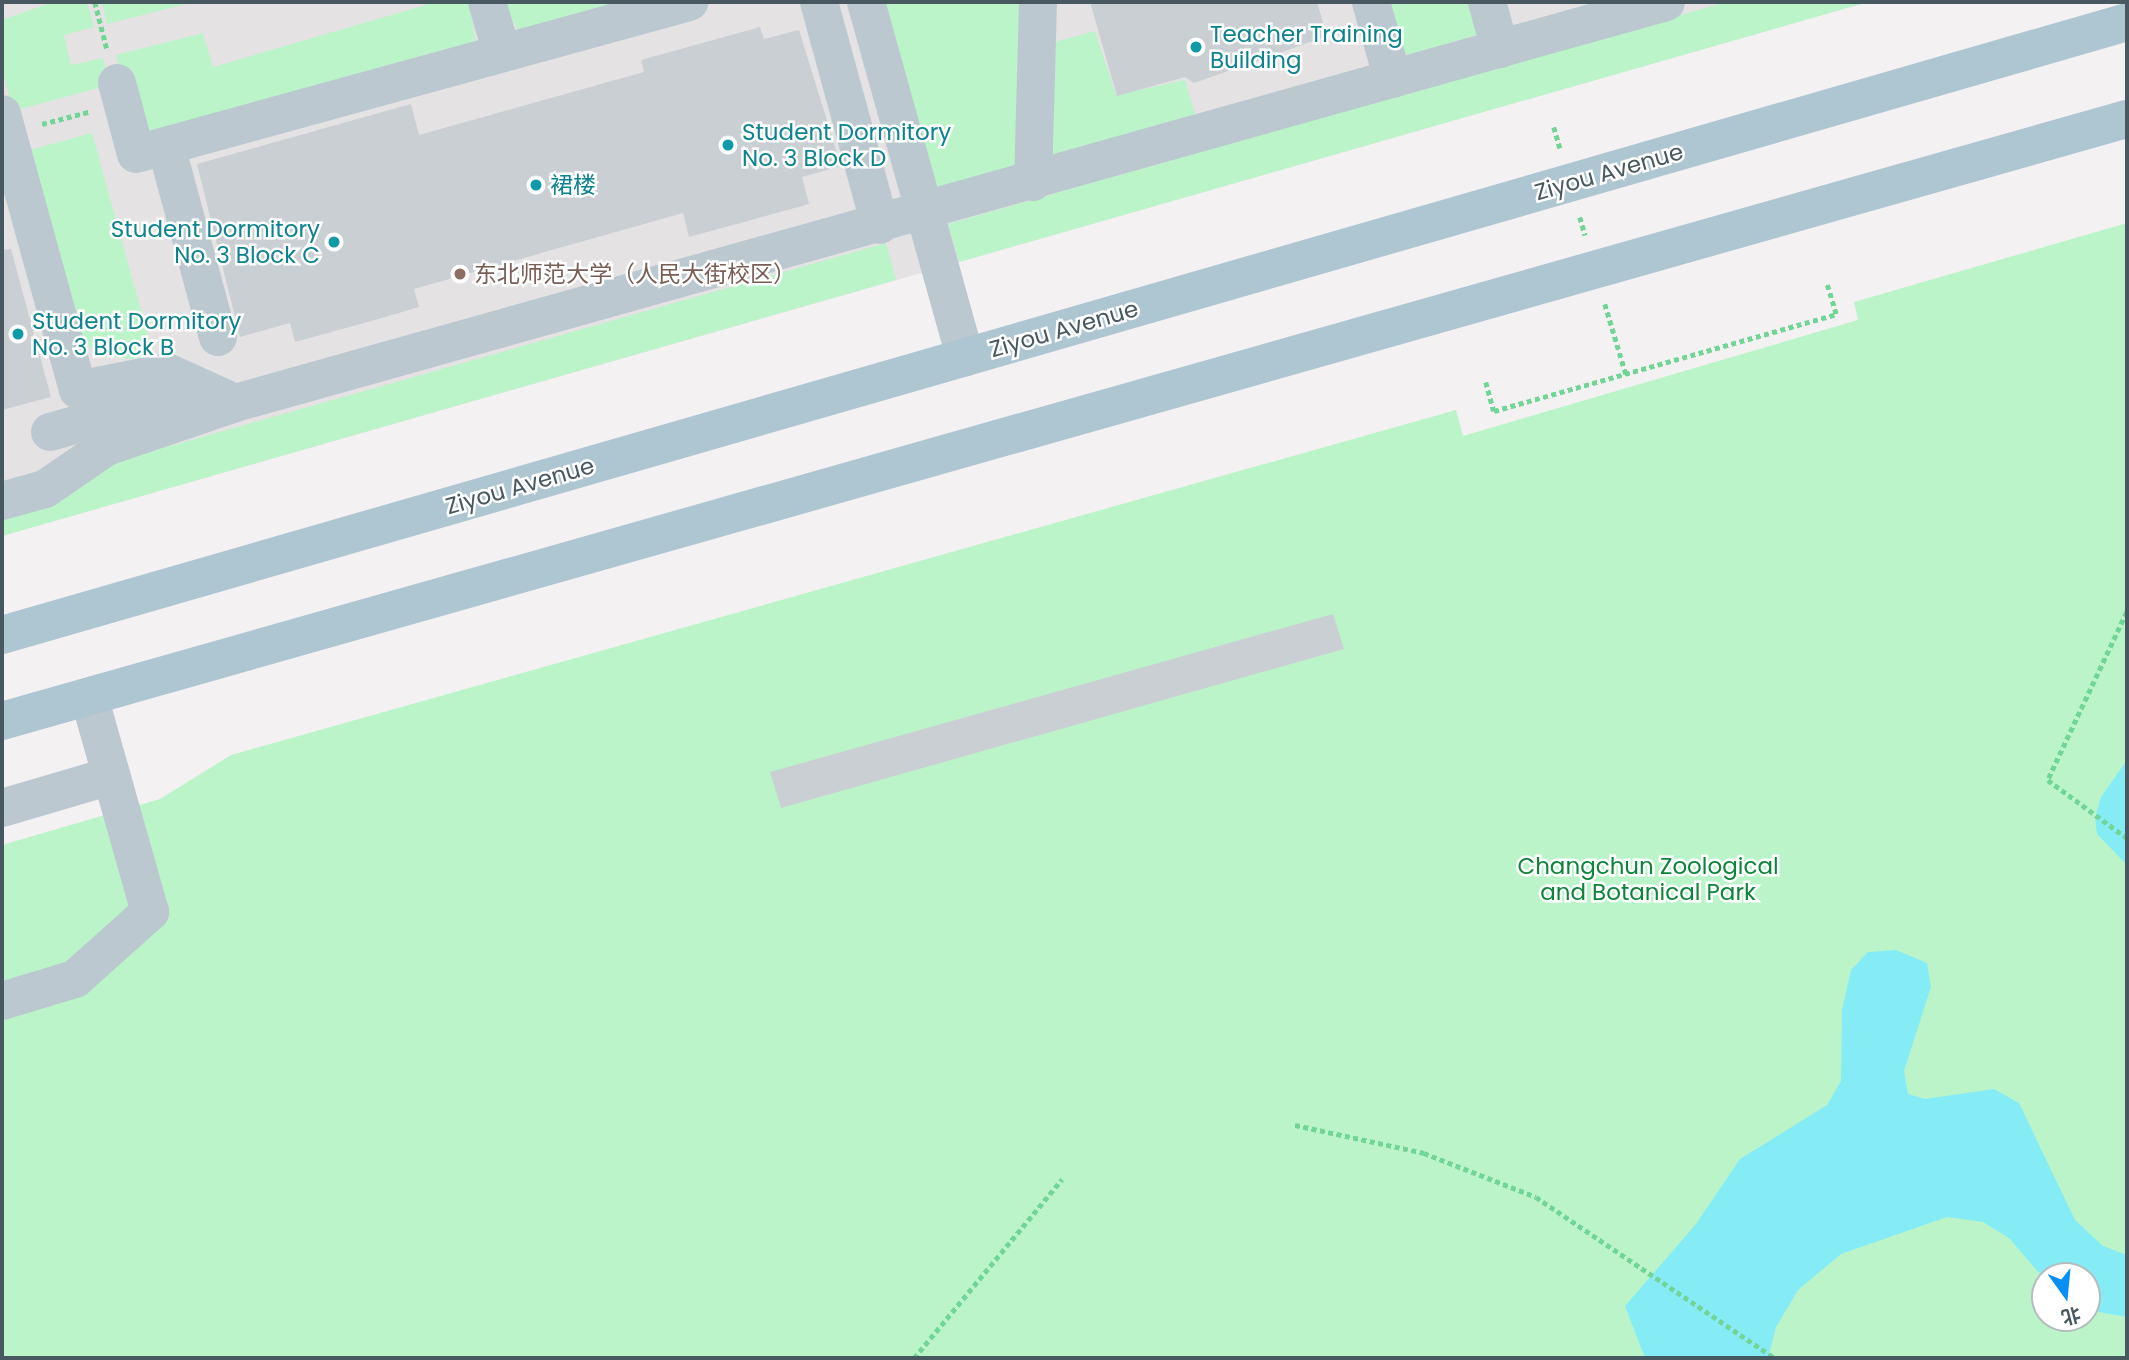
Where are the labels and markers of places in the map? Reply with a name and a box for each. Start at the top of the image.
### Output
place label: Teacher Training Building [1210,20,1403,74]
marker: Teacher Training Building [1188,39,1204,55]
place label: Student Dormitory No. 3 Block D [742,118,951,172]
marker: Student Dormitory No. 3 Block D [720,137,736,153]
place label: 裙楼 [550,171,596,199]
marker: 裙楼 [528,177,544,193]
place label: Student Dormitory No. 3 Block C [111,215,320,269]
marker: Student Dormitory No. 3 Block C [326,234,342,250]
place label: 东北师范大学（人民大街校区） [474,260,796,288]
marker: 东北师范大学（人民大街校区） [452,266,468,282]
place label: Student Dormitory No. 3 Block B [32,307,241,361]
marker: Student Dormitory No. 3 Block B [10,326,26,342]

